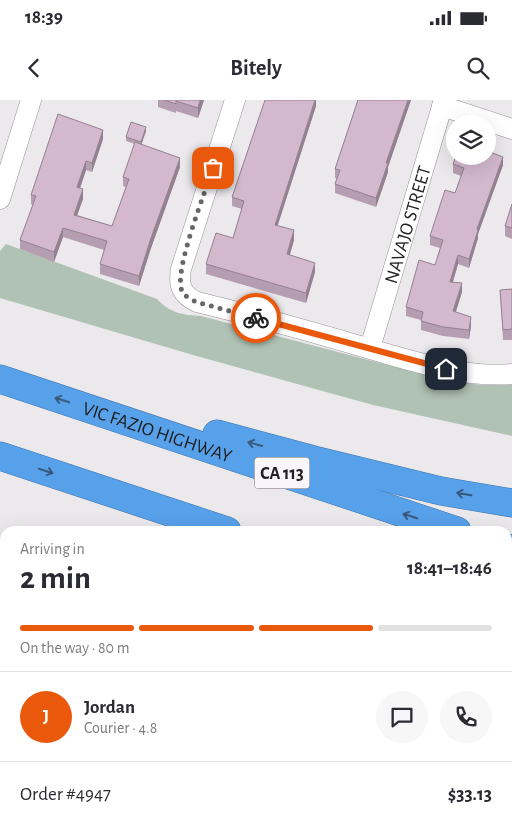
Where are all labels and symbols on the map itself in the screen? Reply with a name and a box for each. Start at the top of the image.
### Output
pin [192,147,234,189]
street label: NAVAJO STREET [382,164,435,286]
courier [231,293,281,343]
pin [425,348,467,390]
one-way arrow [55,395,70,404]
street label: VIC FAZIO HIGHWAY [80,399,234,466]
one-way arrow [248,438,264,448]
road number: CA 113 [254,458,310,488]
one-way arrow [38,467,54,476]
one-way arrow [456,489,472,499]
one-way arrow [403,511,419,520]

